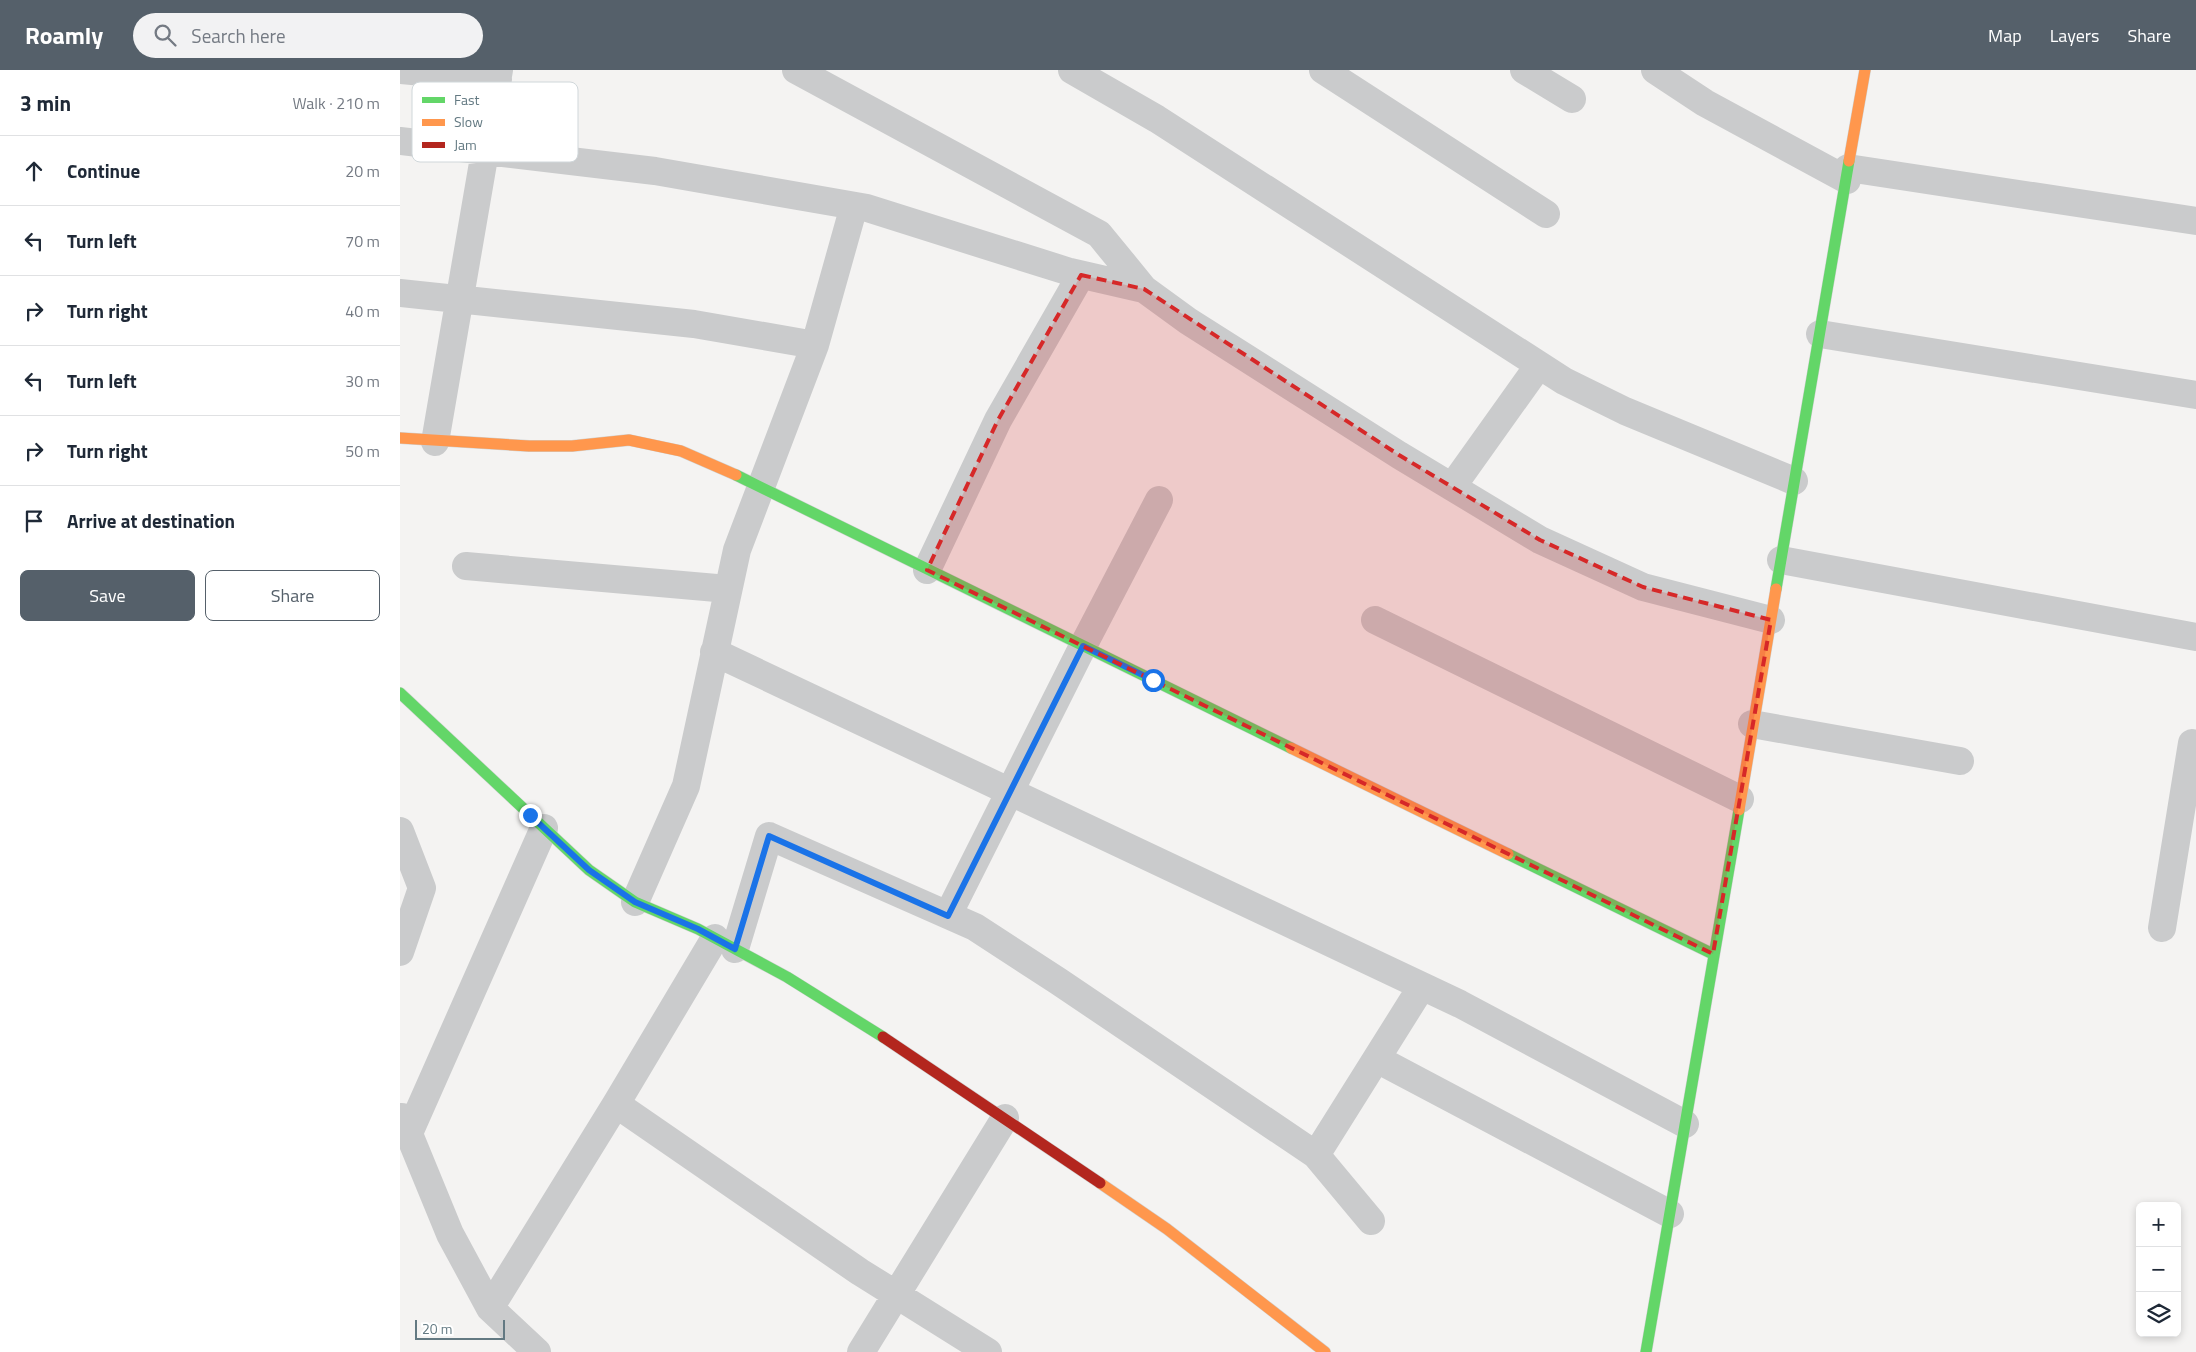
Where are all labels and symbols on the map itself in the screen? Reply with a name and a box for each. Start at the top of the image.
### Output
legend [412,82,578,162]
text: Fast [454,89,479,110]
text: Slow [454,111,483,132]
text: Jam [454,134,477,155]
route start [1142,669,1165,692]
route end [519,804,542,827]
scale bar [415,1317,505,1340]

